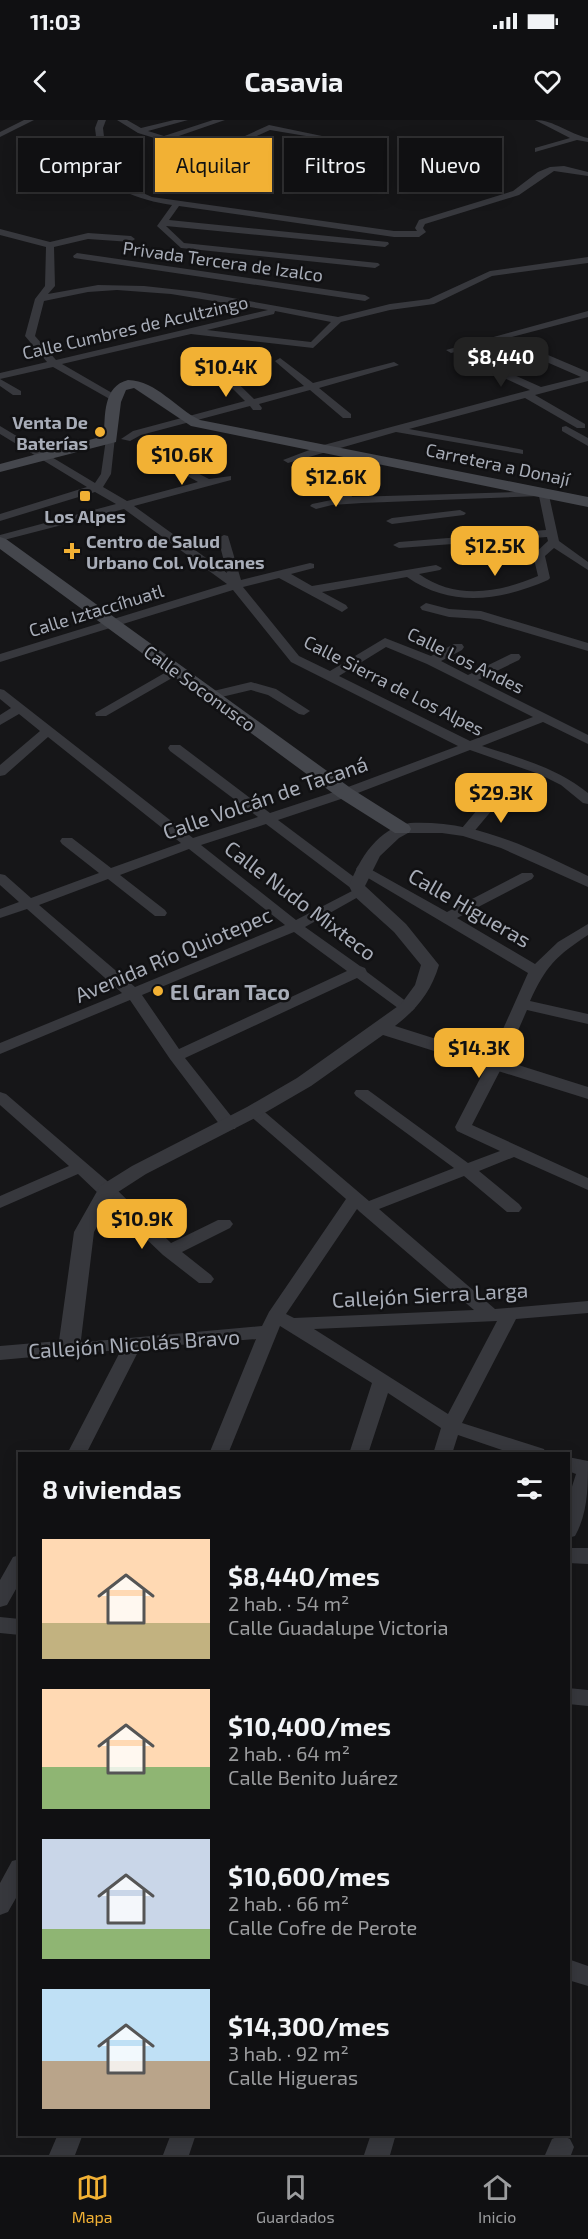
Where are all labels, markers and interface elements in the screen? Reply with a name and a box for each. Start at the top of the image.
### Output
text: 11:03 [30,8,81,34]
icon: back [24,65,57,98]
text: Casavia [244,65,344,97]
icon: heart [531,65,564,98]
chip: Comprar [18,138,143,192]
chip: Alquilar [155,138,272,192]
chip: Filtros [284,138,387,192]
chip: Nuevo [399,138,502,192]
street label: Privada Tercera de Izalco [121,236,325,286]
street label: Calle Cumbres de Acultzingo [20,290,250,364]
pin: $8,440 [452,337,550,388]
text: $8,440 [468,344,534,368]
pin: $10.4K [177,347,275,398]
text: $10.4K [194,354,258,378]
place label: Venta De Baterías [12,411,88,454]
marker: Venta De Baterías [93,425,107,439]
pin: $10.6K [133,435,231,486]
street label: Carretera a Donají [424,438,573,490]
text: $10.6K [151,442,213,466]
pin: $12.6K [287,457,385,508]
text: $12.6K [305,464,367,488]
marker: Los Alpes [78,489,92,503]
place label: Los Alpes [44,505,126,527]
pin: $12.5K [446,526,544,577]
place label: Centro de Salud Urbano Col. Volcanes [86,530,265,573]
text: $12.5K [465,533,525,557]
marker: Centro de Salud Urbano Col. Volcanes [63,542,81,560]
street label: Calle Iztaccíhuatl [26,579,167,641]
street label: Calle Los Andes [404,622,528,698]
street label: Calle Sierra de Los Alpes [300,630,488,740]
street label: Calle Soconusco [140,640,260,736]
street label: Calle Volcán de Tacaná [159,750,371,844]
pin: $29.3K [452,773,550,824]
text: $29.3K [469,780,533,804]
street label: Calle Nudo Mixteco [220,835,382,965]
street label: Calle Higueras [405,862,535,952]
street label: Avenida Río Quiotepec [71,901,276,1008]
place label: El Gran Taco [170,979,290,1004]
marker: El Gran Taco [151,984,165,998]
pin: $14.3K [430,1028,528,1079]
text: $14.3K [448,1035,510,1059]
pin: $10.9K [93,1199,191,1250]
text: $10.9K [111,1206,173,1230]
street label: Callejón Sierra Larga [331,1276,529,1313]
street label: Callejón Nicolás Bravo [27,1323,241,1364]
icon: filters [513,1472,546,1505]
text: 8 viviendas [42,1473,181,1504]
text: $8,440/mes [228,1560,380,1591]
icon: home [90,1563,162,1635]
text: 2 hab. · 54 m² [228,1591,349,1615]
text: Calle Guadalupe Victoria [228,1615,448,1639]
text: $10,400/mes [228,1710,391,1741]
icon: home [90,1713,162,1785]
text: 2 hab. · 64 m² [228,1741,350,1765]
text: Calle Benito Juárez [228,1765,398,1789]
text: $10,600/mes [228,1860,390,1891]
icon: home [90,1863,162,1935]
text: 2 hab. · 66 m² [228,1891,349,1915]
text: Calle Cofre de Perote [228,1915,417,1939]
text: $14,300/mes [228,2010,390,2041]
icon: home [90,2013,162,2085]
text: 3 hab. · 92 m² [228,2041,349,2065]
text: Calle Higueras [228,2065,358,2089]
tab: Mapa [72,2171,113,2226]
tab: Guardados [256,2171,335,2226]
tab: Inicio [478,2171,516,2226]

